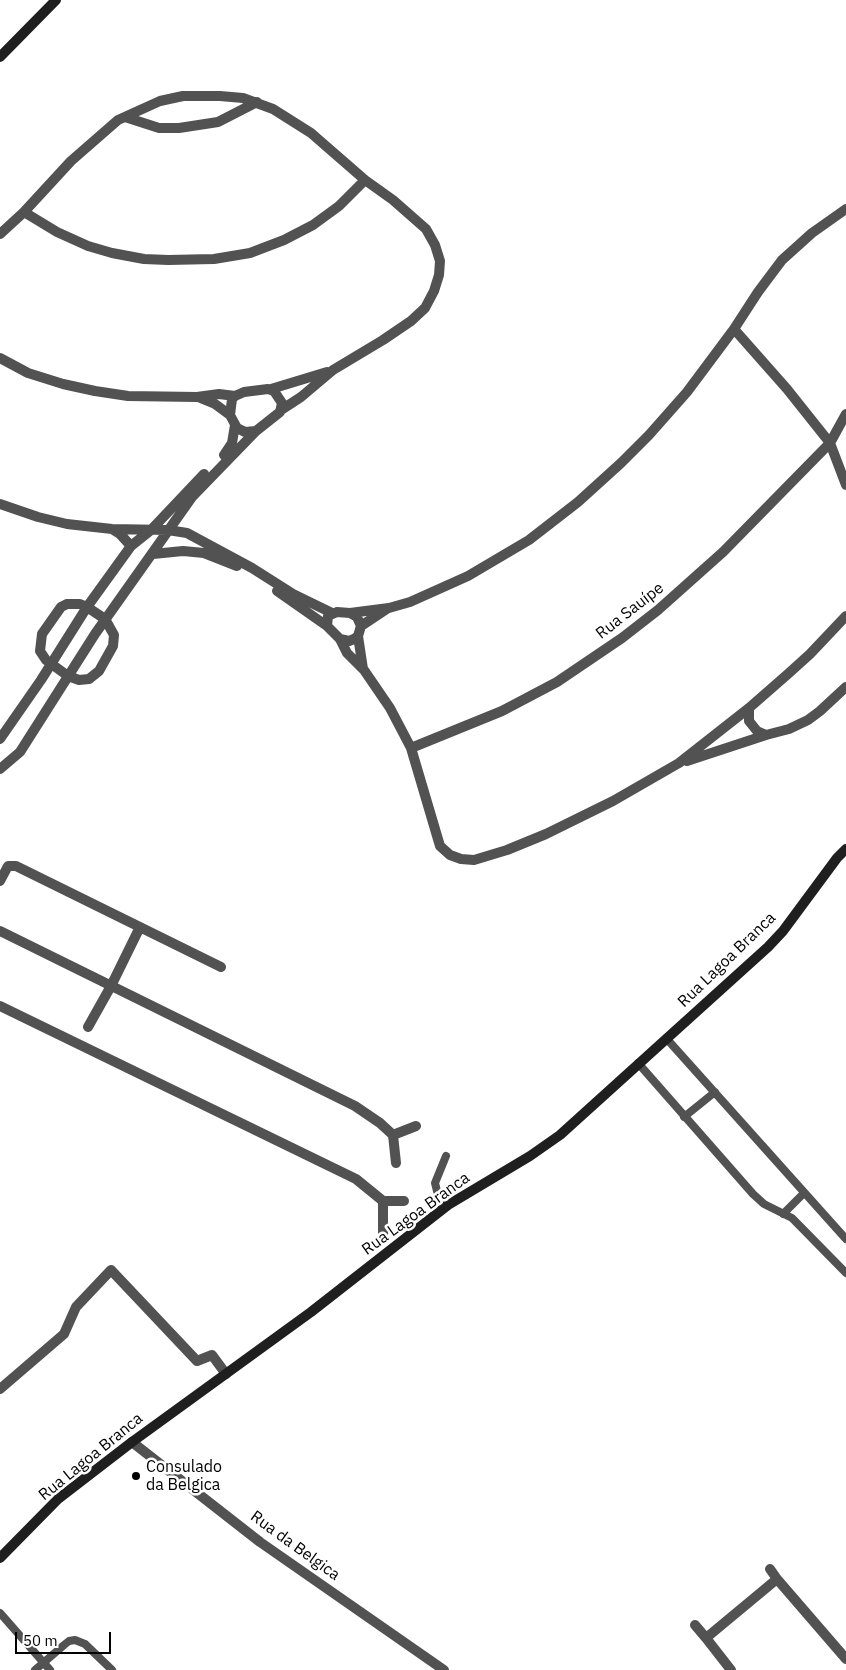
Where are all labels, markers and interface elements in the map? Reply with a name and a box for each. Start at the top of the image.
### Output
street label: Rua Sauípe [592,579,668,643]
street label: Rua Lagoa Branca [674,909,780,1011]
street label: Rua Lagoa Branca [358,1169,474,1259]
street label: Rua Lagoa Branca [35,1409,147,1505]
place label: Consulado da Belgica [146,1457,222,1495]
marker: Consulado da Belgica [130,1470,142,1482]
street label: Rua da Belgica [247,1507,343,1585]
scale bar [18,1622,114,1654]
text: 50 m [23,1631,58,1650]

